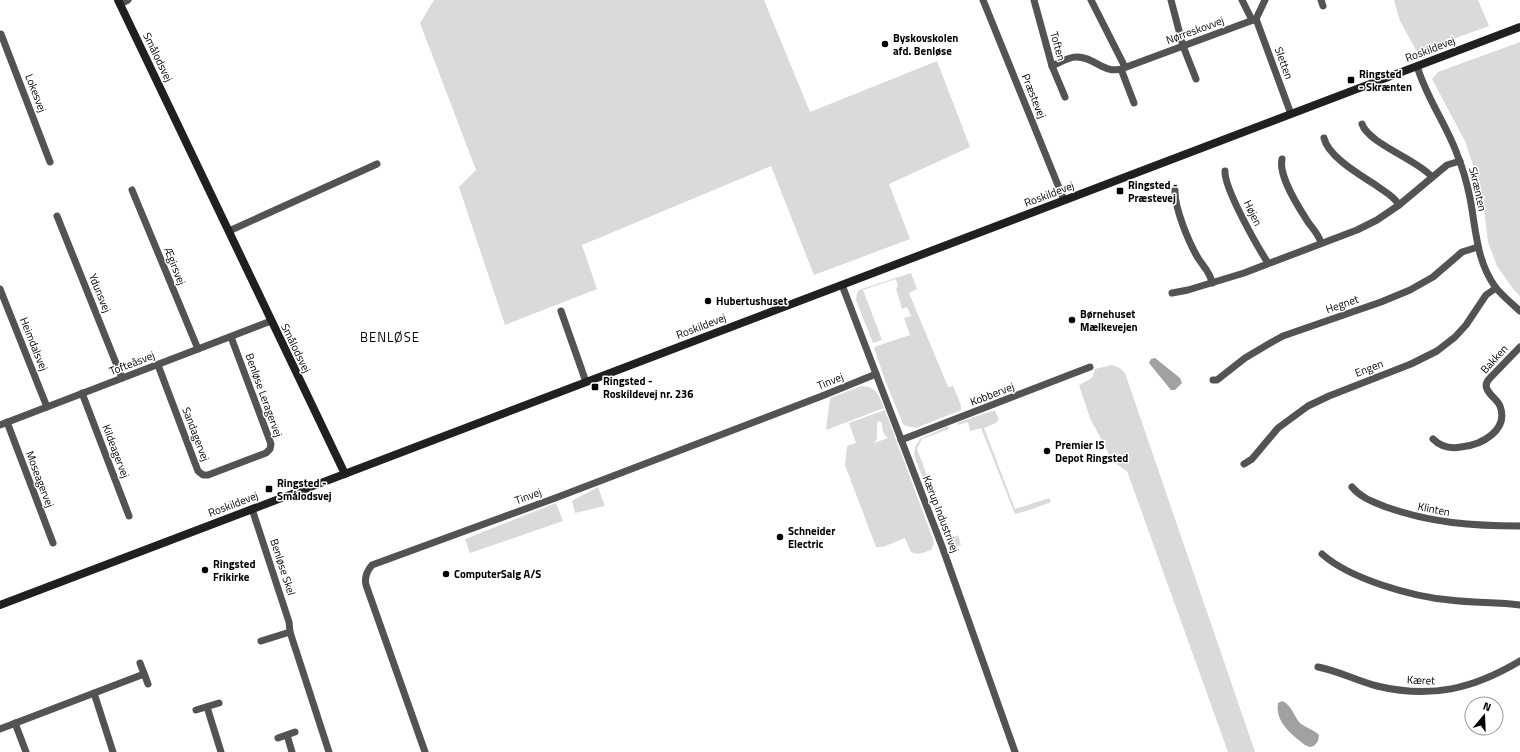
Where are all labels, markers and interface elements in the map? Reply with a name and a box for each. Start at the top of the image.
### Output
street label: Nørreskovvej [1164,12,1226,48]
street label: Smålodsvej [139,30,177,84]
place label: Byskovskolen afd. Benløse [893,30,958,59]
street label: Toften [1046,30,1070,62]
street label: Roskildevej [1403,32,1457,66]
marker: Byskovskolen afd. Benløse [880,39,890,49]
street label: Sletten [1271,45,1297,81]
place label: Ringsted - Skrænten [1359,66,1412,95]
street label: Præstevej [1018,71,1050,121]
street label: Lokesvej [21,72,51,114]
marker: Ringsted - Skrænten [1346,75,1356,85]
street label: Skrænten [1465,165,1491,213]
street label: Roskildevej [1022,177,1076,211]
place label: Ringsted - Præstevej [1128,177,1177,206]
marker: Ringsted - Præstevej [1115,186,1125,196]
street label: Højen [1240,197,1266,229]
street label: Ægirsvej [160,245,190,287]
street label: Ydunsvej [85,271,115,315]
street label: Hegnet [1323,291,1361,317]
place label: Hubertushuset [716,293,787,309]
marker: Hubertushuset [703,296,713,306]
place label: Børnehuset Mælkevejen [1080,306,1138,335]
street label: Roskildevej [674,309,728,343]
street label: Heimdalsvej [16,315,52,373]
marker: Børnehuset Mælkevejen [1067,315,1077,325]
street label: Smålodsvej [277,321,315,375]
district label: BENLØSE [360,327,420,347]
street label: Bakken [1477,341,1511,377]
street label: Tofteåsvej [107,347,157,379]
street label: Benløse Leragervej [241,351,287,439]
street label: Engen [1353,355,1386,381]
street label: Tinvej [814,368,846,394]
place label: Ringsted - Roskildevej nr. 236 [603,373,693,402]
street label: Kobbervej [968,378,1016,410]
marker: Ringsted - Roskildevej nr. 236 [590,382,600,392]
street label: Sandagervej [178,405,214,463]
street label: Kildeagervej [98,422,134,480]
place label: Premier IS Depot Ringsted [1055,437,1128,466]
marker: Premier IS Depot Ringsted [1042,446,1052,456]
street label: Moseagervej [22,448,58,510]
street label: Kærup Industrivej [919,473,963,555]
place label: Ringsted - Smålodsvej [277,475,332,504]
marker: Ringsted - Smålodsvej [264,484,274,494]
street label: Tinvej [512,484,544,508]
street label: Roskildevej [206,487,260,521]
street label: Klinten [1417,498,1452,520]
place label: Schneider Electric [788,523,835,552]
marker: Schneider Electric [775,532,785,542]
street label: Benløse Skel [266,537,300,597]
place label: Ringsted Frikirke [213,556,255,585]
marker: Ringsted Frikirke [200,565,210,575]
place label: ComputerSalg A/S [454,566,541,582]
marker: ComputerSalg A/S [441,569,451,579]
street label: Kæret [1407,672,1435,688]
north arrow [1464,696,1504,736]
text: N [1481,698,1493,715]

